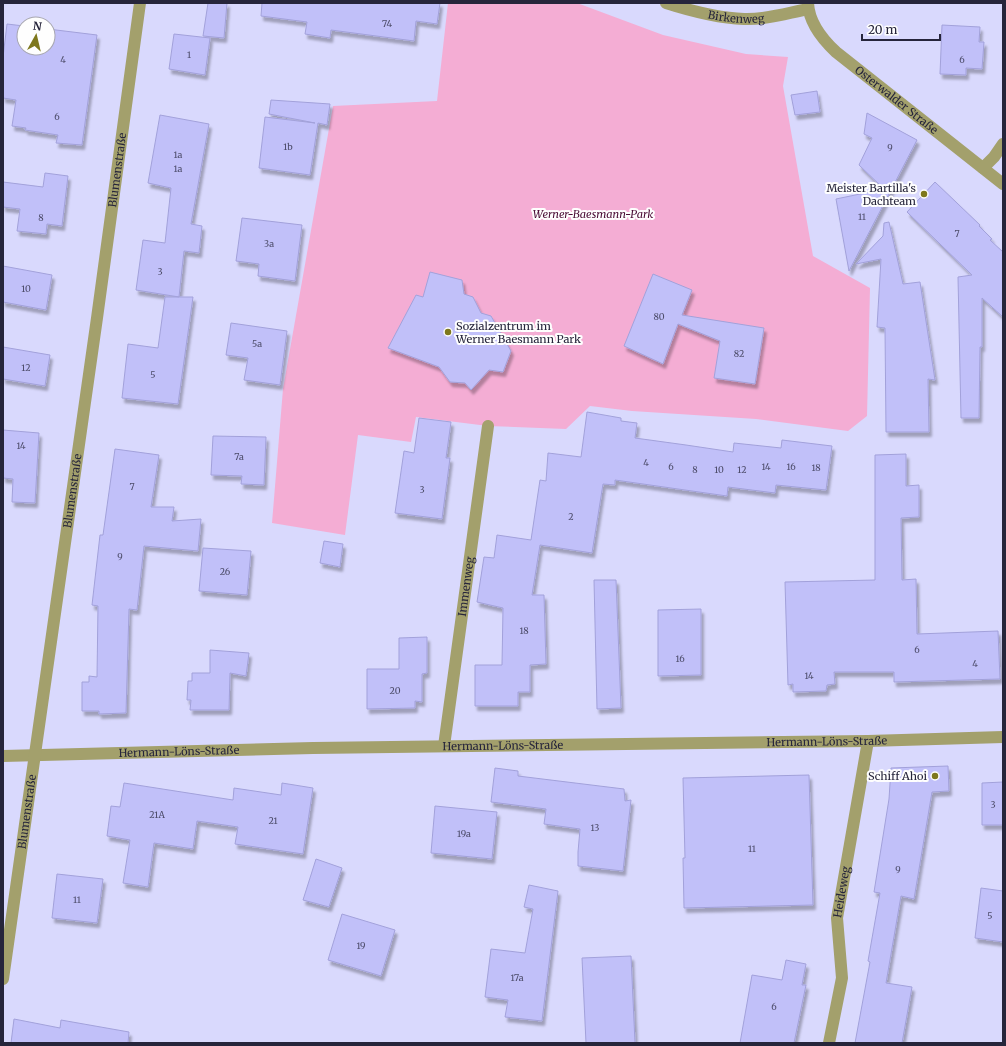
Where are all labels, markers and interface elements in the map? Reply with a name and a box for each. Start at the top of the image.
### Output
street label: Birkenweg [707,8,766,26]
north arrow [16,16,56,56]
scale bar [862,16,940,42]
house number: 74 [382,18,392,29]
text: N [32,19,43,34]
text: 20 m [868,22,897,37]
house number: 1 [187,49,191,60]
house number: 4 [60,54,66,65]
house number: 6 [959,54,965,65]
street label: Osterwalder Straße [852,63,941,137]
house number: 6 [54,111,60,122]
street label: Blumenstraße [105,132,129,208]
house number: 1b [283,141,293,152]
house number: 9 [887,142,893,153]
house number: 1a [174,149,183,160]
house number: 1a [174,163,183,174]
place label: Meister Bartilla's Dachteam [826,181,916,208]
marker: Meister Bartilla's Dachteam [919,189,929,199]
park label: Werner-Baesmann-Park [533,207,653,221]
house number: 11 [858,211,866,222]
house number: 8 [38,212,44,223]
house number: 7 [954,228,960,239]
house number: 3a [264,238,274,249]
house number: 3 [157,266,163,277]
house number: 10 [21,283,31,294]
house number: 80 [653,311,665,322]
place label: Sozialzentrum im Werner Baesmann Park [455,319,581,346]
marker: Sozialzentrum im Werner Baesmann Park [443,327,453,337]
house number: 5a [252,338,262,349]
house number: 82 [734,348,744,359]
house number: 12 [21,362,31,373]
house number: 5 [150,369,156,380]
house number: 14 [16,440,26,451]
house number: 7a [234,451,244,462]
street label: Blumenstraße [60,453,85,529]
house number: 4 [643,457,649,468]
house number: 6 [668,461,674,472]
house number: 14 [761,461,771,472]
house number: 16 [786,461,796,472]
house number: 18 [811,462,821,473]
house number: 8 [692,464,698,475]
house number: 10 [714,464,724,475]
house number: 12 [737,464,747,475]
house number: 7 [129,481,135,492]
house number: 3 [419,484,425,495]
house number: 2 [568,511,574,522]
house number: 9 [117,551,123,562]
street label: Immenweg [455,555,477,617]
house number: 26 [220,566,231,577]
house number: 18 [519,625,529,636]
house number: 6 [914,644,920,655]
house number: 16 [675,653,685,664]
house number: 4 [972,658,978,669]
house number: 14 [804,670,814,681]
house number: 20 [390,685,401,696]
street label: Hermann-Löns-Straße [766,733,888,749]
street label: Hermann-Löns-Straße [442,738,564,753]
street label: Hermann-Löns-Straße [118,743,240,760]
place label: Schiff Ahoi [868,769,927,783]
marker: Schiff Ahoi [930,771,940,781]
street label: Blumenstraße [15,773,39,850]
house number: 3 [990,799,996,810]
house number: 21A [149,809,165,820]
house number: 21 [268,815,278,826]
house number: 13 [591,822,599,833]
house number: 19a [457,828,471,839]
house number: 11 [748,843,756,854]
house number: 9 [895,864,901,875]
street label: Heideweg [830,865,853,919]
house number: 11 [73,894,81,905]
house number: 5 [987,910,993,921]
house number: 19 [356,940,366,951]
house number: 17a [510,972,524,983]
house number: 6 [771,1001,777,1012]

